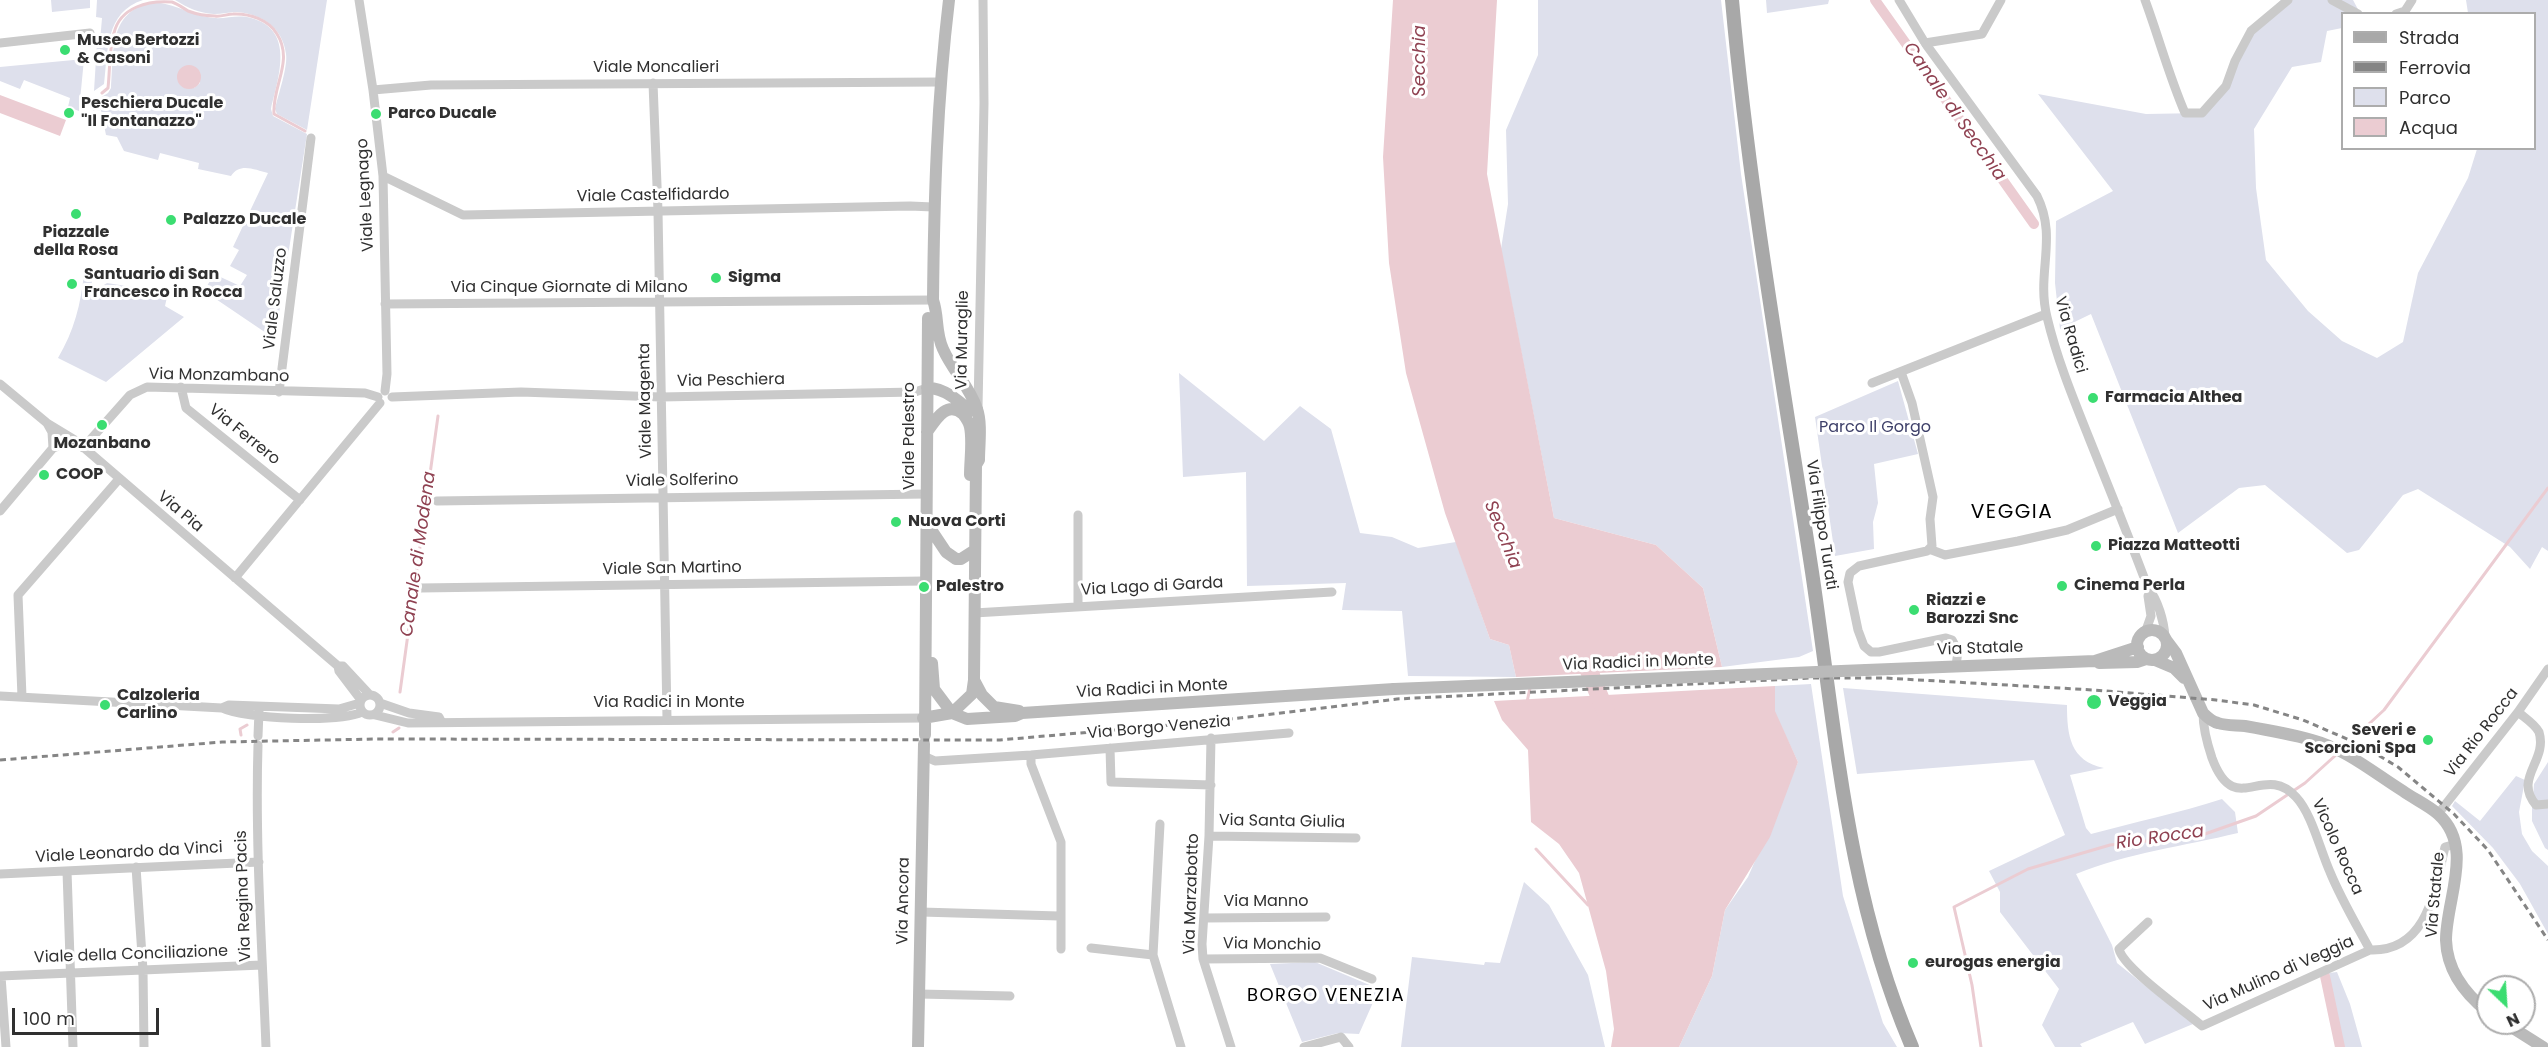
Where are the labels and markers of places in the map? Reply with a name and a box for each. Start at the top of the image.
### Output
place label: Museo Bertozzi & Casoni [77,31,199,69]
marker: Museo Bertozzi & Casoni [58,43,72,57]
place label: Peschiera Ducale "Il Fontanazzo" [81,94,223,132]
place label: Parco Ducale [388,104,496,124]
marker: Peschiera Ducale "Il Fontanazzo" [62,106,76,120]
marker: Parco Ducale [369,107,383,121]
marker: Piazzale della Rosa [69,207,83,221]
place label: Palazzo Ducale [183,210,306,230]
marker: Palazzo Ducale [164,213,178,227]
place label: Piazzale della Rosa [34,223,118,261]
place label: Santuario di San Francesco in Rocca [84,265,243,303]
place label: Sigma [728,268,781,288]
marker: Sigma [709,271,723,285]
marker: Santuario di San Francesco in Rocca [65,277,79,291]
place label: Farmacia Althea [2105,388,2242,408]
marker: Farmacia Althea [2086,391,2100,405]
marker: Mozanbano [95,418,109,432]
place label: Mozanbano [53,434,151,454]
place label: COOP [56,465,103,485]
marker: COOP [37,468,51,482]
place label: Nuova Corti [908,512,1006,532]
marker: Nuova Corti [889,515,903,529]
place label: Piazza Matteotti [2108,536,2240,556]
marker: Piazza Matteotti [2089,539,2103,553]
place label: Cinema Perla [2074,576,2185,596]
place label: Palestro [936,577,1004,597]
marker: Cinema Perla [2055,579,2069,593]
marker: Palestro [917,580,931,594]
place label: Riazzi e Barozzi Snc [1926,591,2019,629]
marker: Riazzi e Barozzi Snc [1907,603,1921,617]
place label: Calzoleria Carlino [117,686,200,724]
place label: Veggia [2108,692,2167,712]
marker: Veggia [2085,693,2103,711]
marker: Calzoleria Carlino [98,698,112,712]
place label: Severi e Scorcioni Spa [2304,721,2416,759]
marker: Severi e Scorcioni Spa [2421,733,2435,747]
place label: eurogas energia [1925,953,2061,973]
marker: eurogas energia [1906,956,1920,970]

